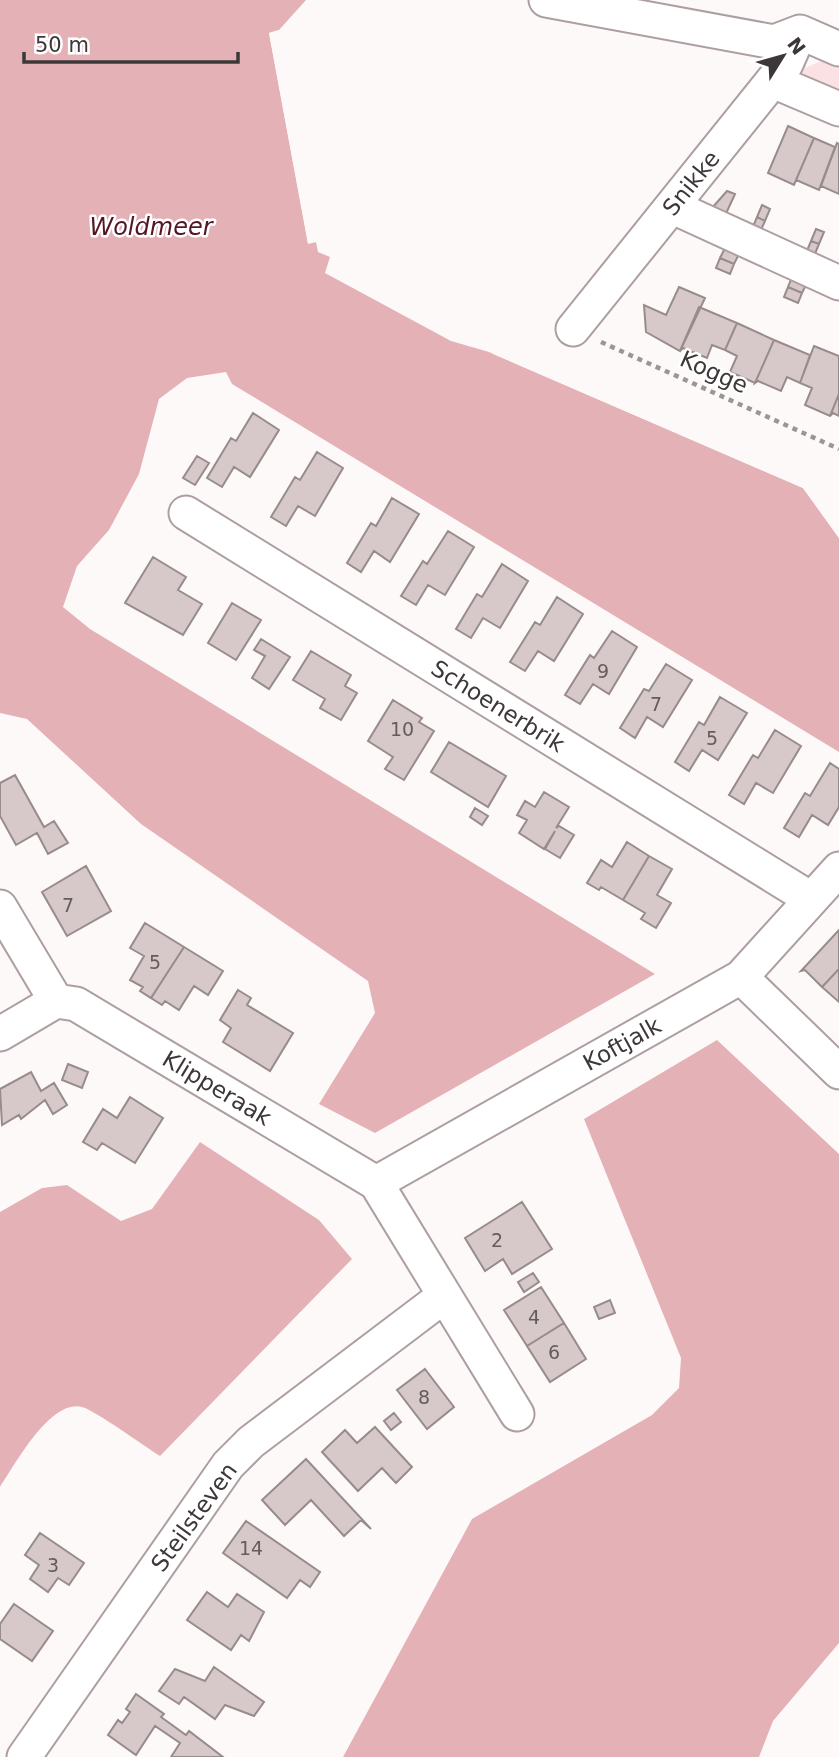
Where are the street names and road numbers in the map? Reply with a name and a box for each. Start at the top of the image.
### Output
street label: Snikke [657,145,725,221]
street label: Kogge [676,346,752,398]
street label: Schoenerbrik [427,655,570,758]
street label: Koftjalk [579,1012,666,1076]
street label: Klipperaak [158,1045,277,1131]
street label: Steilsteven [146,1458,242,1576]

